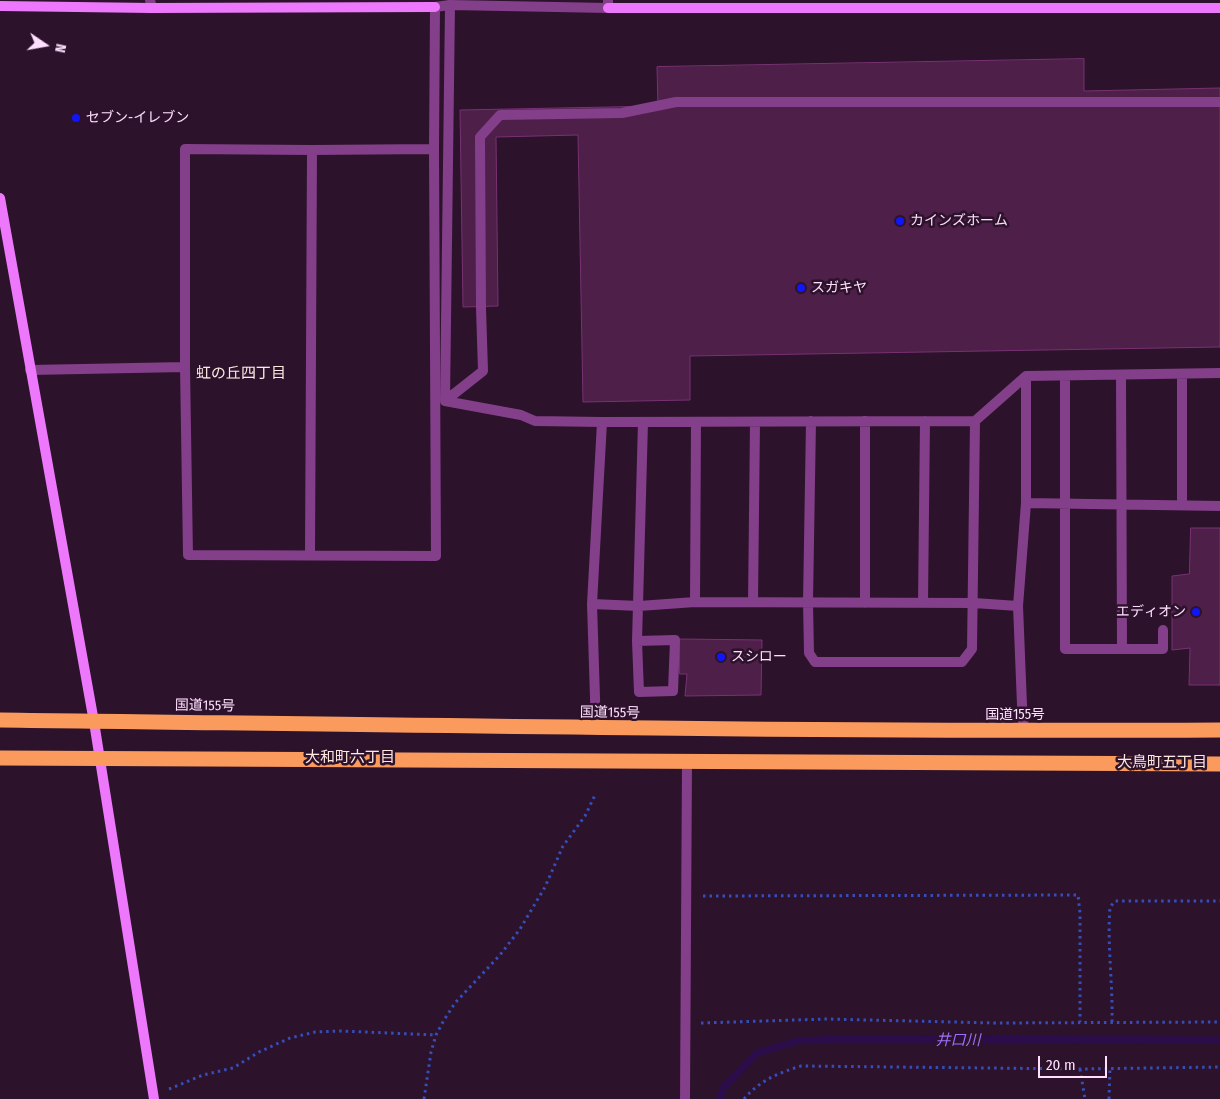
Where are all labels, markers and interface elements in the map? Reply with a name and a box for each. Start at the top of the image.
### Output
north arrow [20,20,70,70]
text: N [51,42,69,54]
place label: セブン-イレブン [86,110,189,126]
marker: セブン-イレブン [70,112,82,124]
place label: カインズホーム [910,213,1008,229]
marker: カインズホーム [894,215,906,227]
place label: スガキヤ [811,280,867,296]
marker: スガキヤ [795,282,807,294]
district label: 虹の丘四丁目 [196,365,286,383]
place label: エディオン [1116,604,1186,620]
marker: エディオン [1190,606,1202,618]
place label: スシロー [731,649,787,665]
marker: スシロー [715,651,727,663]
street label: 国道155号 [175,697,235,715]
street label: 国道155号 [580,704,640,722]
street label: 国道155号 [985,707,1045,723]
district label: 大和町六丁目 [305,749,395,767]
district label: 大鳥町五丁目 [1117,754,1207,772]
water label: 井口川 [936,1032,980,1050]
scale bar [1040,1046,1109,1078]
text: 20 m [1046,1056,1076,1074]

